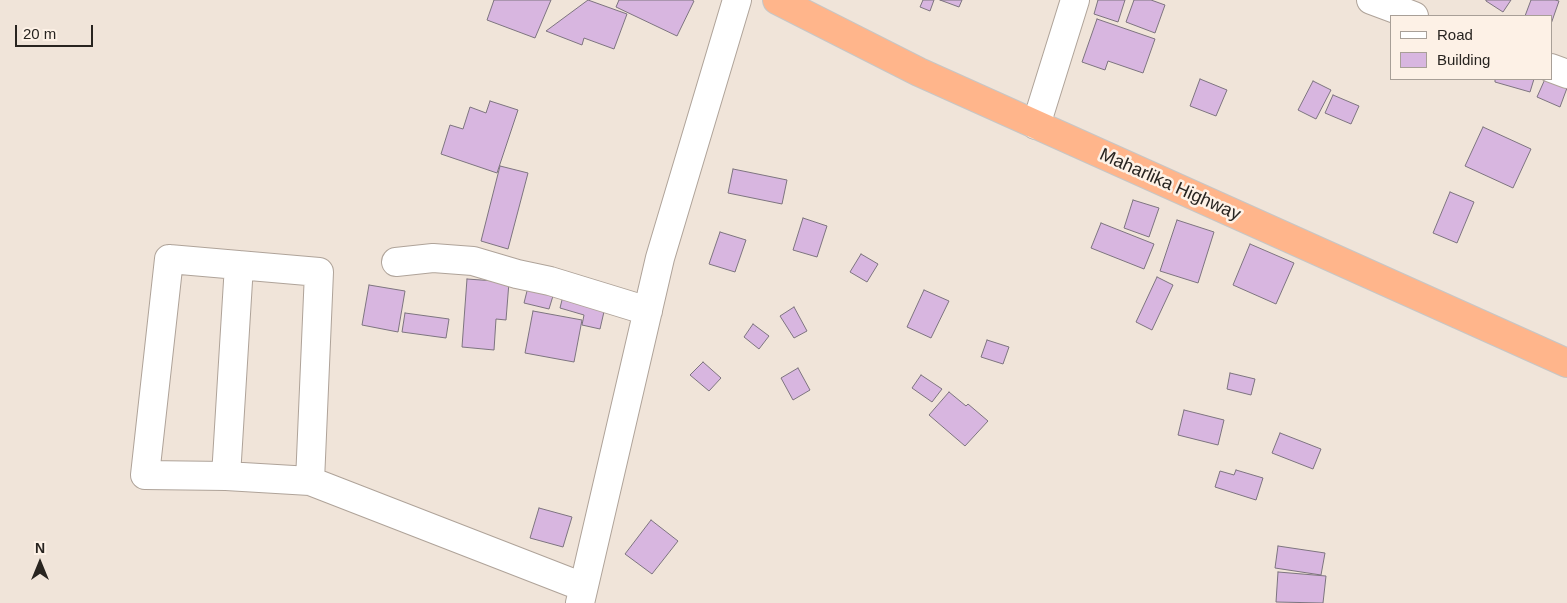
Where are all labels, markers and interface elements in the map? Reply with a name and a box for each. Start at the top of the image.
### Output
scale bar [18,15,95,47]
legend [1390,15,1552,80]
text: 20 m [23,25,56,42]
text: Road [1437,26,1473,43]
text: Building [1437,51,1490,68]
street label: Maharlika Highway [1096,144,1244,226]
north arrow [15,538,65,588]
text: N [35,540,45,556]

